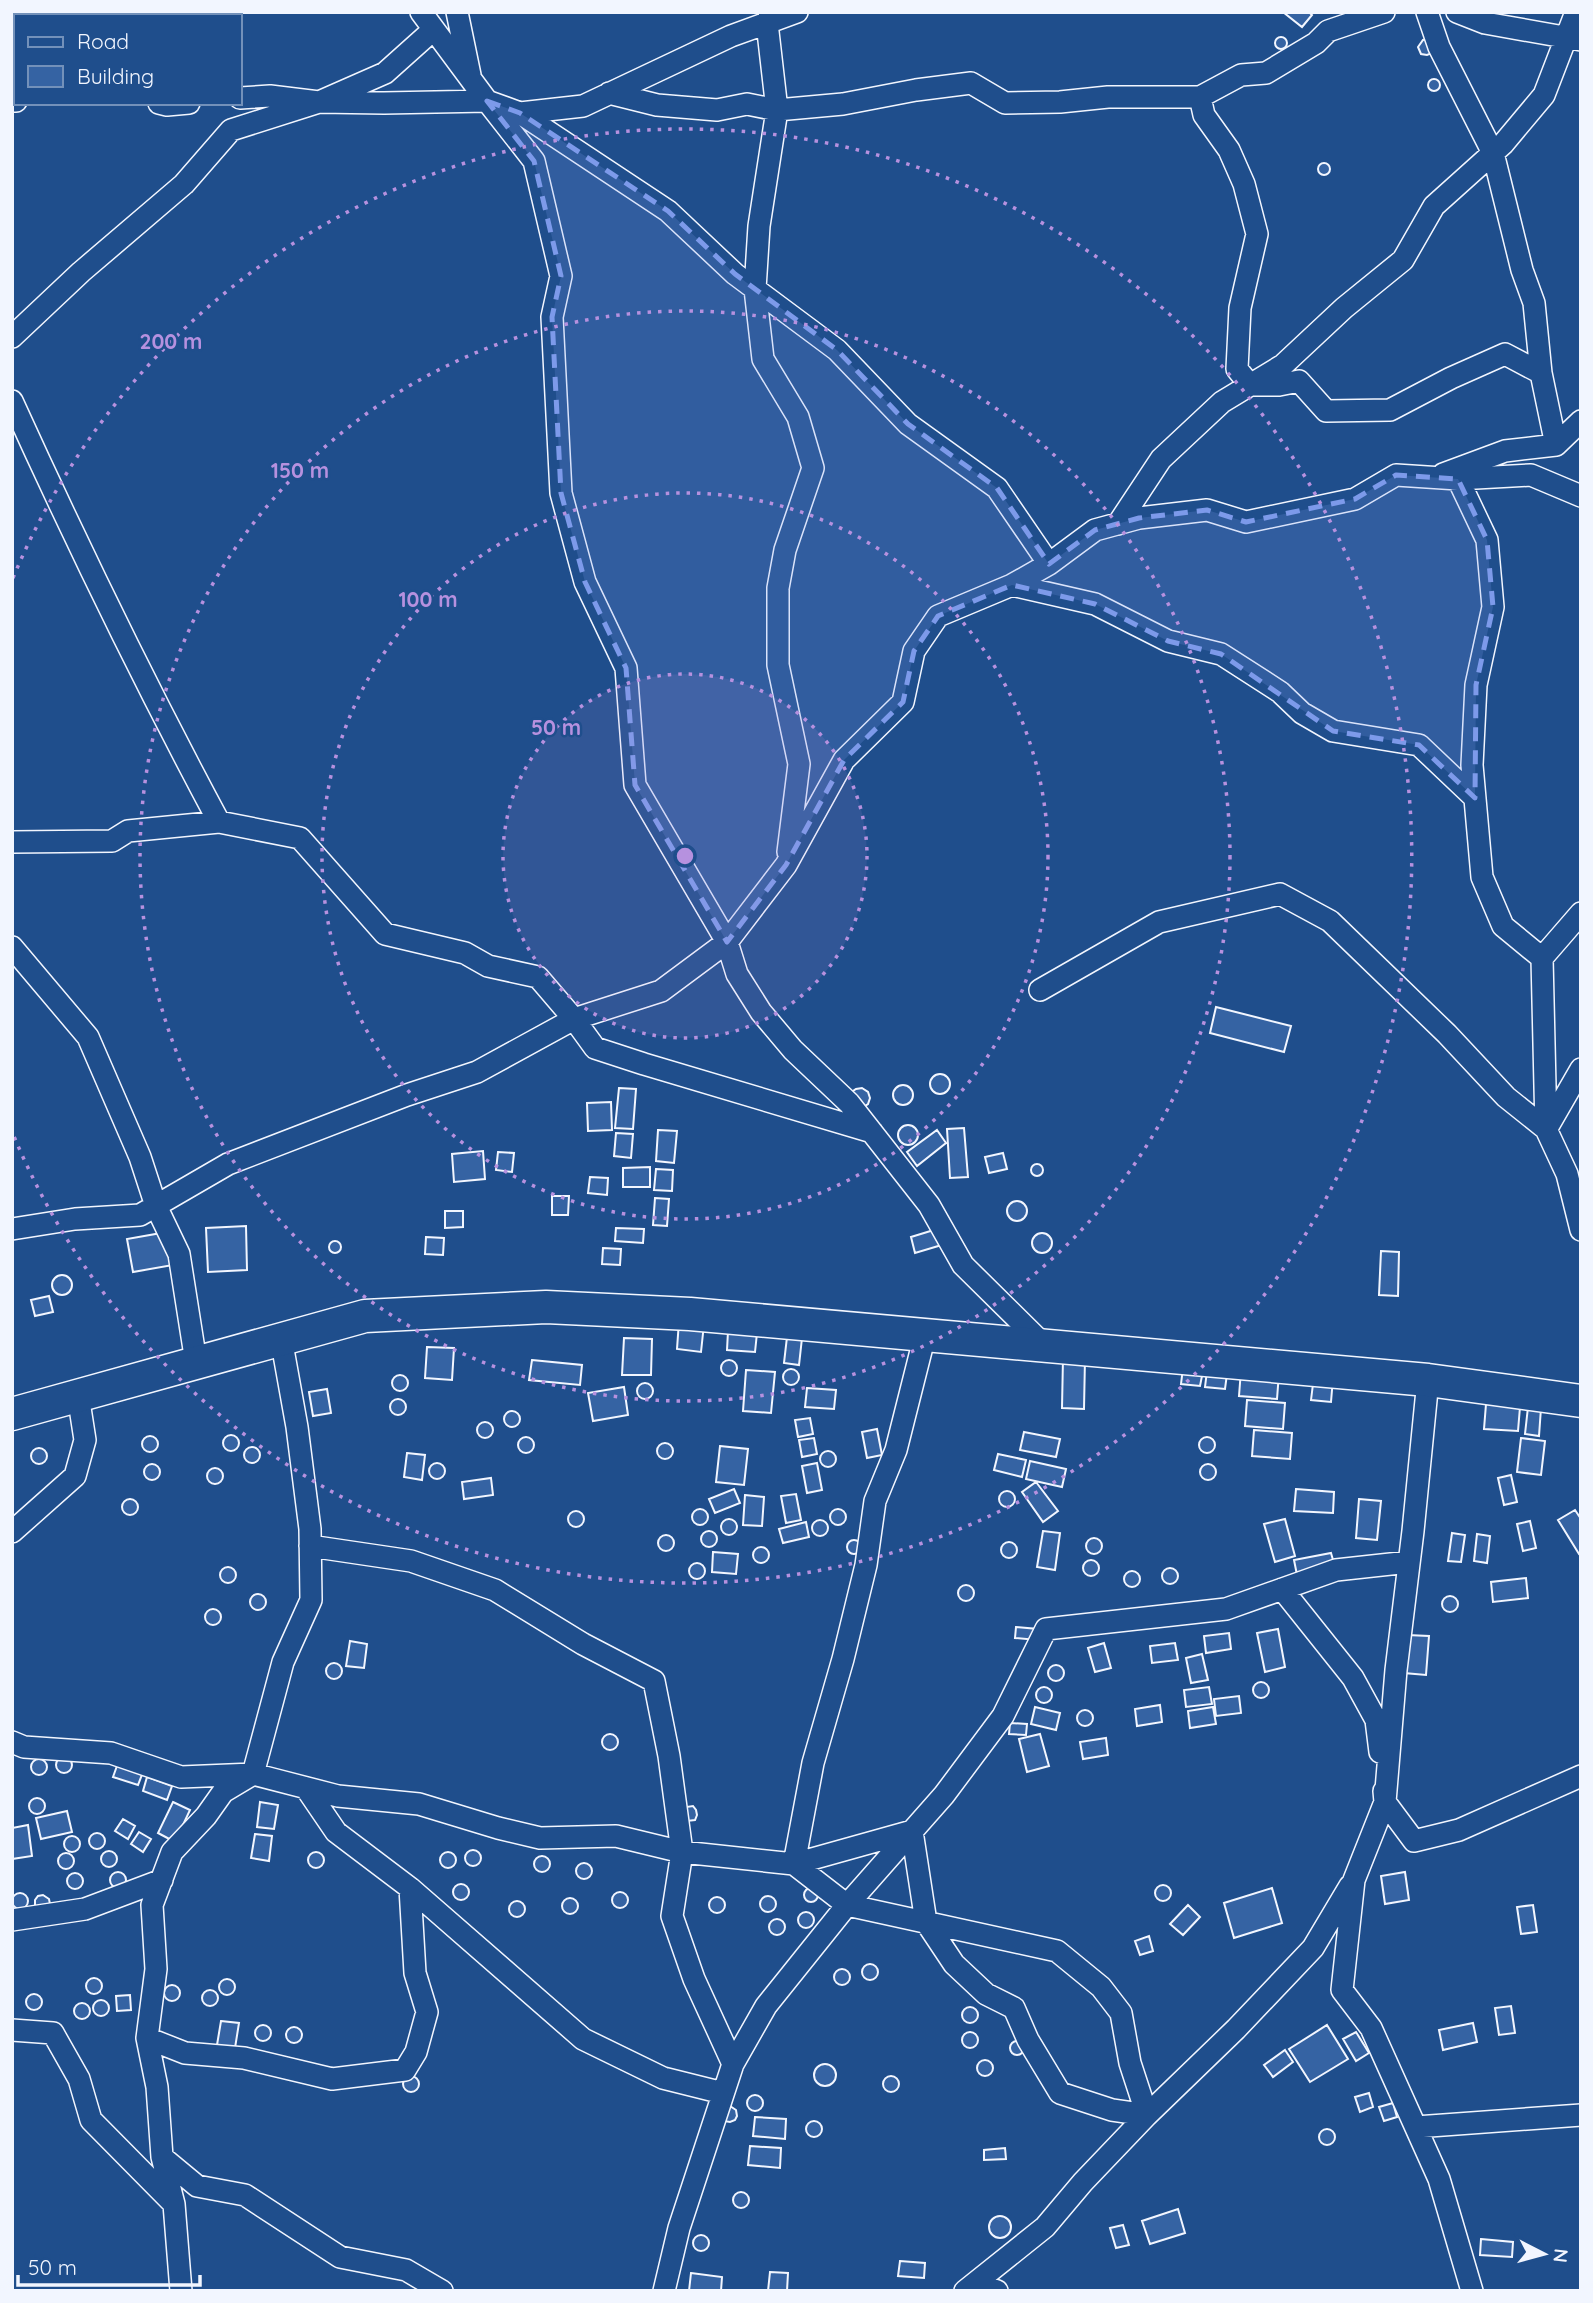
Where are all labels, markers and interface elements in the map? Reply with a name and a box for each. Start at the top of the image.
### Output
legend [14,14,242,105]
text: Road [77,28,129,54]
text: Building [77,63,154,89]
text: 200 m [140,328,202,354]
text: 150 m [271,457,329,483]
text: 100 m [398,586,458,612]
text: 50 m [531,714,581,740]
centre of rings [673,844,697,868]
north arrow [1509,2219,1579,2289]
scale bar [18,2244,200,2288]
text: N [1548,2248,1574,2264]
text: 50 m [28,2254,77,2280]

